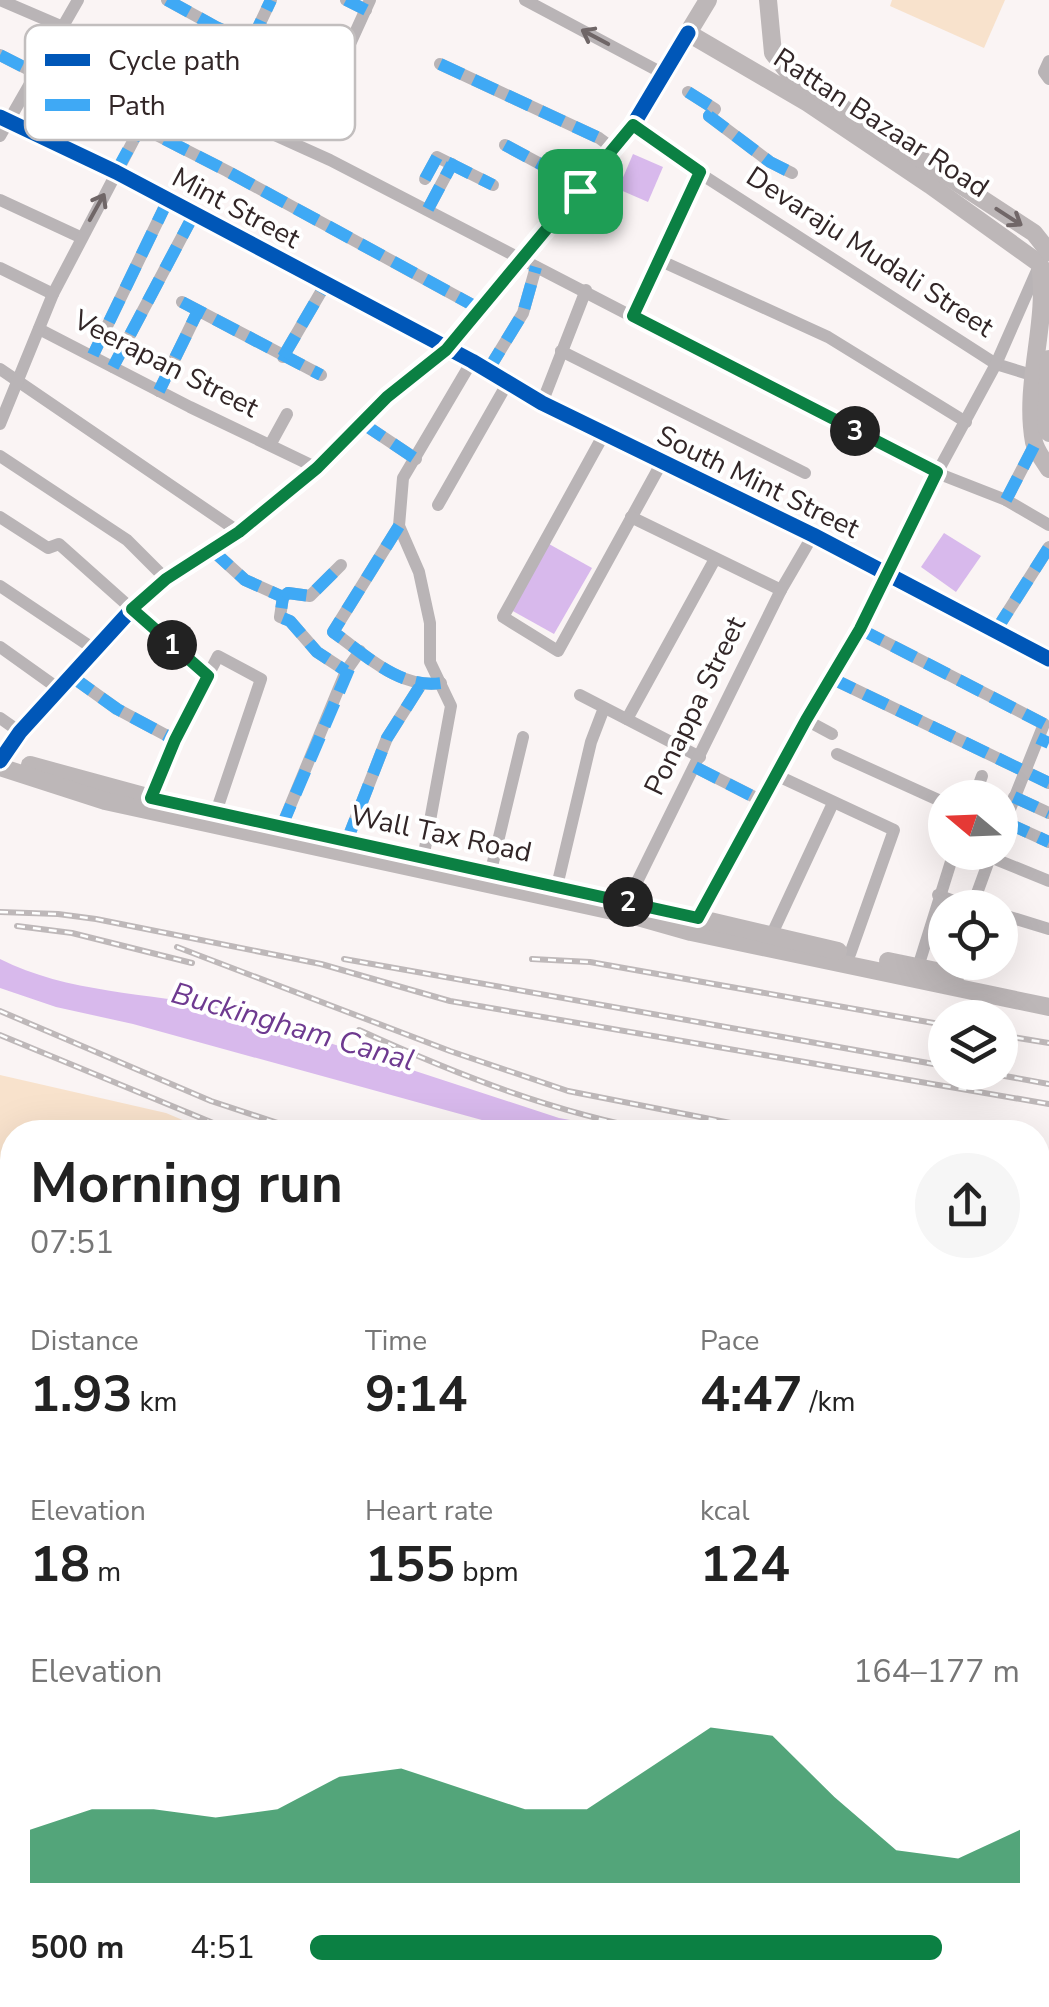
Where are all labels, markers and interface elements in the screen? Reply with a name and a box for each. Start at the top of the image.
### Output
legend [25,25,355,140]
one-way arrow [580,27,610,46]
street label: Rattan Bazaar Road [766,39,996,207]
text: Cycle path [108,42,240,80]
text: Path [108,87,166,125]
pin [538,149,623,234]
street label: Mint Street [165,158,307,258]
street label: Devaraju Mudali Street [739,158,1001,346]
icon: arrive [553,164,608,219]
one-way arrow [87,193,107,222]
one-way arrow [995,206,1023,227]
street label: Veerapan Street [66,301,265,427]
pin: 3 [830,406,880,456]
text: 3 [847,412,863,450]
street label: South Mint Street [650,416,866,548]
street label: Ponappa Street [635,610,755,802]
pin: 1 [147,620,197,670]
text: 1 [164,626,180,664]
north arrow [928,780,1018,870]
map controls [928,780,1018,1090]
street label: Wall Tax Road [347,796,535,872]
pin: 2 [603,877,653,927]
text: 2 [620,883,636,921]
button: locate [928,890,1018,980]
water label: Buckingham Canal [167,973,419,1081]
button: layers [928,1000,1018,1090]
text: Morning run [30,1146,343,1221]
button: share [915,1153,1020,1258]
text: 07:51 [30,1221,114,1264]
text: Distance [30,1322,139,1360]
text: Time [365,1322,427,1360]
text: Pace [700,1322,759,1360]
text: 1.93 [30,1360,132,1429]
text: 9:14 [365,1360,467,1429]
text: 4:47 [700,1360,802,1429]
text: km [132,1383,178,1421]
text: /km [802,1383,855,1421]
text: Elevation [30,1492,146,1530]
text: Heart rate [365,1492,493,1530]
text: kcal [700,1492,750,1530]
text: 18 [30,1530,90,1599]
text: 155 [365,1530,455,1599]
text: 124 [700,1530,790,1599]
text: m [90,1553,121,1591]
text: bpm [455,1553,519,1591]
text: Elevation [30,1650,163,1693]
text: 164–177 m [853,1650,1020,1693]
text: 500 m [30,1926,124,1969]
text: 4:51 [190,1926,255,1969]

